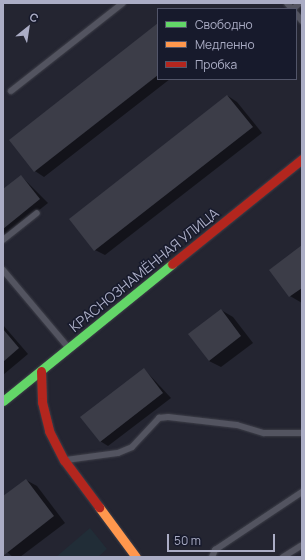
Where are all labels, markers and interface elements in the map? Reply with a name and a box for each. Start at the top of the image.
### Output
north arrow [8,8,48,48]
legend [157,8,297,80]
text: С [27,9,42,26]
text: Свободно [195,16,253,33]
text: Медленно [195,36,255,53]
text: Пробка [195,56,237,73]
street label: КРАСНОЗНАМЁННАЯ УЛИЦА [66,205,222,335]
scale bar [169,526,277,552]
text: 50 m [174,532,201,549]

